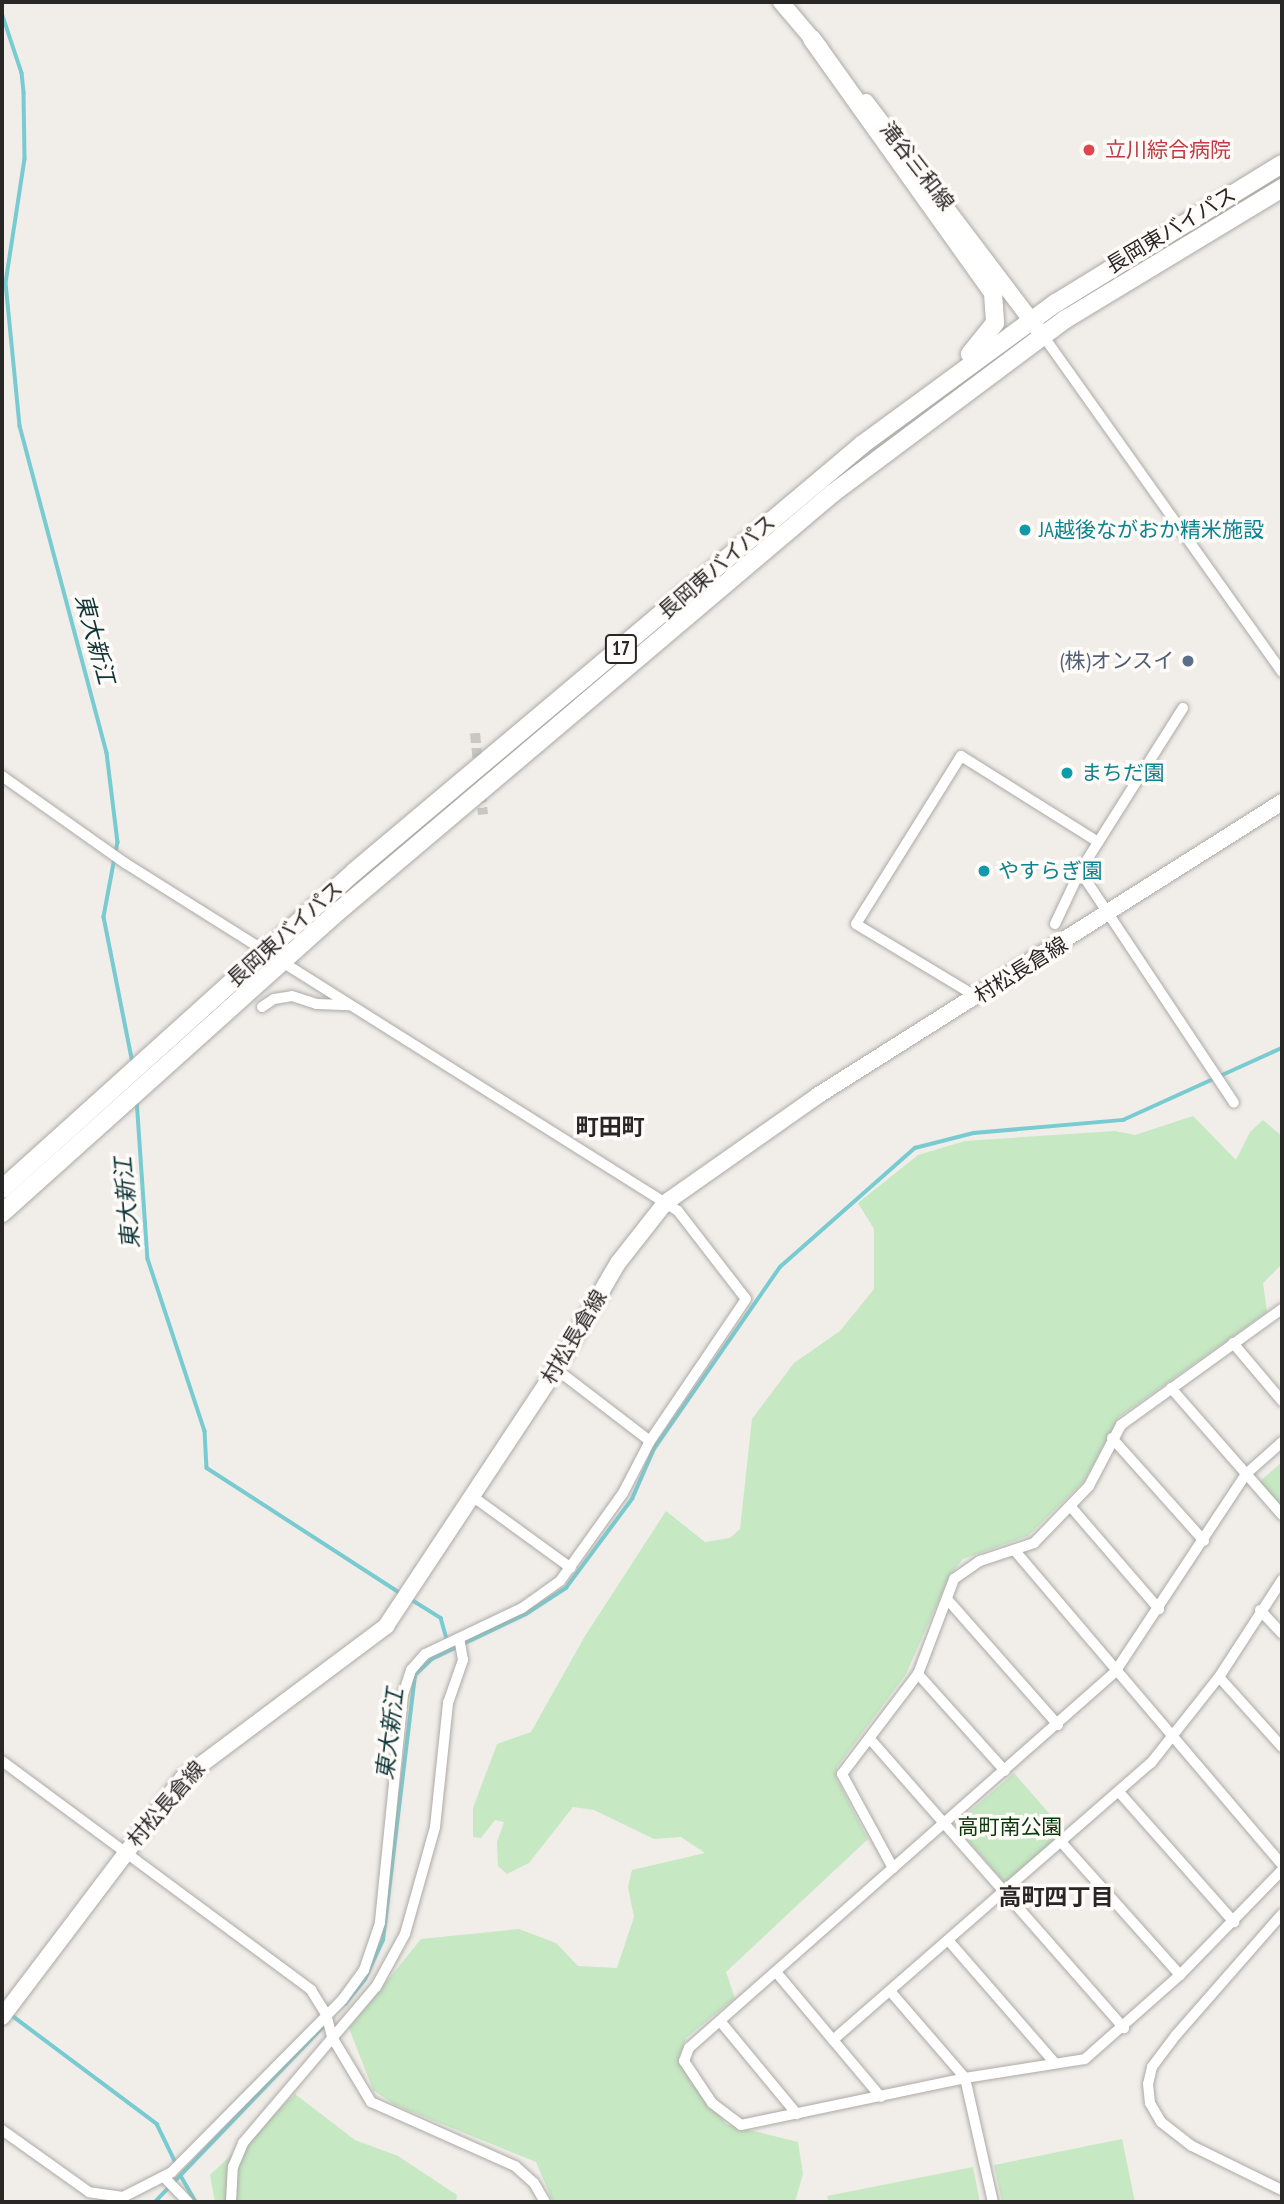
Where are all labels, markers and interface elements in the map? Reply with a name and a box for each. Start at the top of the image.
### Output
street label: 滝谷三和線 [875,117,959,215]
place label: 立川綜合病院 [1105,137,1231,163]
marker: 立川綜合病院 [1079,140,1099,160]
street label: 長岡東バイパス [1102,181,1240,279]
street label: 長岡東バイパス [653,509,781,625]
place label: JA越後ながおか精米施設 [1039,517,1264,543]
marker: JA越後ながおか精米施設 [1017,522,1033,538]
water label: 東大新江 [70,591,120,687]
road number: 17 [604,634,638,664]
place label: (株)オンスイ [1059,648,1174,674]
marker: (株)オンスイ [1180,653,1196,669]
place label: まちだ園 [1081,760,1165,786]
marker: まちだ園 [1059,765,1075,781]
place label: やすらぎ園 [998,858,1103,884]
marker: やすらぎ園 [976,863,992,879]
street label: 長岡東バイパス [222,875,348,993]
street label: 村松長倉線 [970,931,1072,1009]
district label: 町田町 [576,1113,644,1141]
water label: 東大新江 [109,1156,145,1250]
street label: 村松長倉線 [536,1286,612,1388]
water label: 東大新江 [371,1687,409,1781]
street label: 村松長倉線 [122,1756,210,1852]
park label: 高町南公園 [958,1814,1062,1840]
district label: 高町四丁目 [999,1883,1113,1911]

